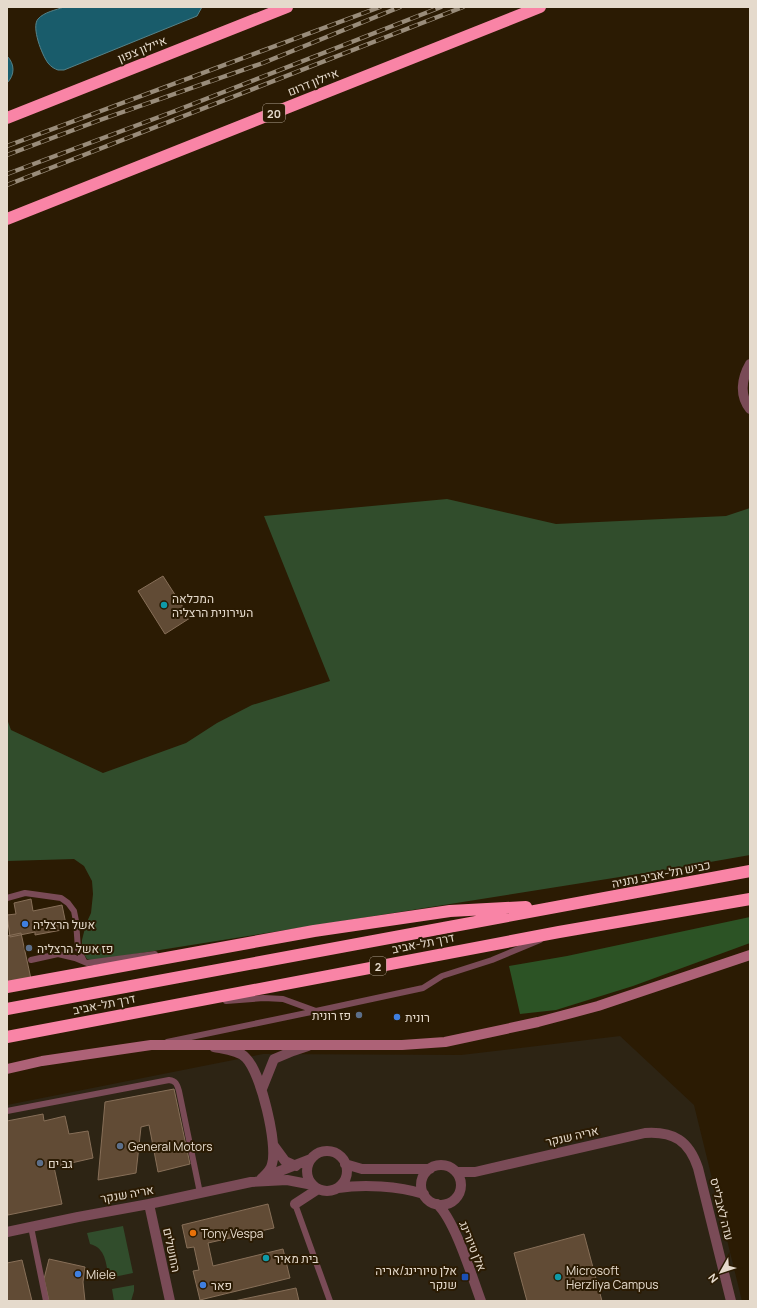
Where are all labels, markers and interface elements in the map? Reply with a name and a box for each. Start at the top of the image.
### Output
street label: איילון צפון [115,31,169,67]
street label: איילון דרום [285,64,341,100]
road number: 20 [263,104,285,122]
place label: המכלאה העירונית הרצליה [172,590,253,621]
marker: המכלאה העירונית הרצליה [159,600,169,610]
street label: כביש תל-אביב נתניה [610,856,712,892]
place label: אשל הרצליה [33,916,95,933]
marker: אשל הרצליה [20,919,30,929]
street label: דרך תל-אביב [390,929,456,957]
place label: פז אשל הרצליה [37,940,113,957]
marker: פז אשל הרצליה [24,943,34,953]
road number: 2 [370,957,386,975]
street label: דרך תל-אביב [71,990,137,1018]
place label: פז רונית [312,1007,351,1024]
place label: רונית [405,1009,430,1026]
marker: פז רונית [354,1010,364,1020]
marker: רונית [392,1012,402,1022]
street label: אריה שנקר [544,1122,600,1150]
place label: General Motors [128,1138,213,1155]
marker: General Motors [115,1141,125,1151]
place label: גב ים [48,1155,73,1172]
marker: גב ים [35,1158,45,1168]
street label: עדה לאבלייס [706,1176,738,1242]
street label: אריה שנקר [99,1181,155,1207]
street label: אלן טיורינג [455,1218,491,1274]
place label: Tony Vespa [201,1225,264,1242]
street label: החושלים [159,1226,185,1274]
marker: Tony Vespa [188,1228,198,1238]
place label: בית מאיר [274,1250,319,1267]
north arrow [701,1252,741,1292]
marker: בית מאיר [261,1253,271,1263]
place label: אלן טיורינג/אריה שנקר [375,1262,457,1293]
place label: Microsoft Herzliya Campus [566,1262,659,1293]
place label: Miele [86,1266,116,1283]
marker: Miele [73,1269,83,1279]
text: N [704,1271,721,1286]
marker: אלן טיורינג/אריה שנקר [460,1272,470,1282]
marker: Microsoft Herzliya Campus [553,1272,563,1282]
place label: פאר [211,1277,232,1294]
marker: פאר [198,1280,208,1290]

